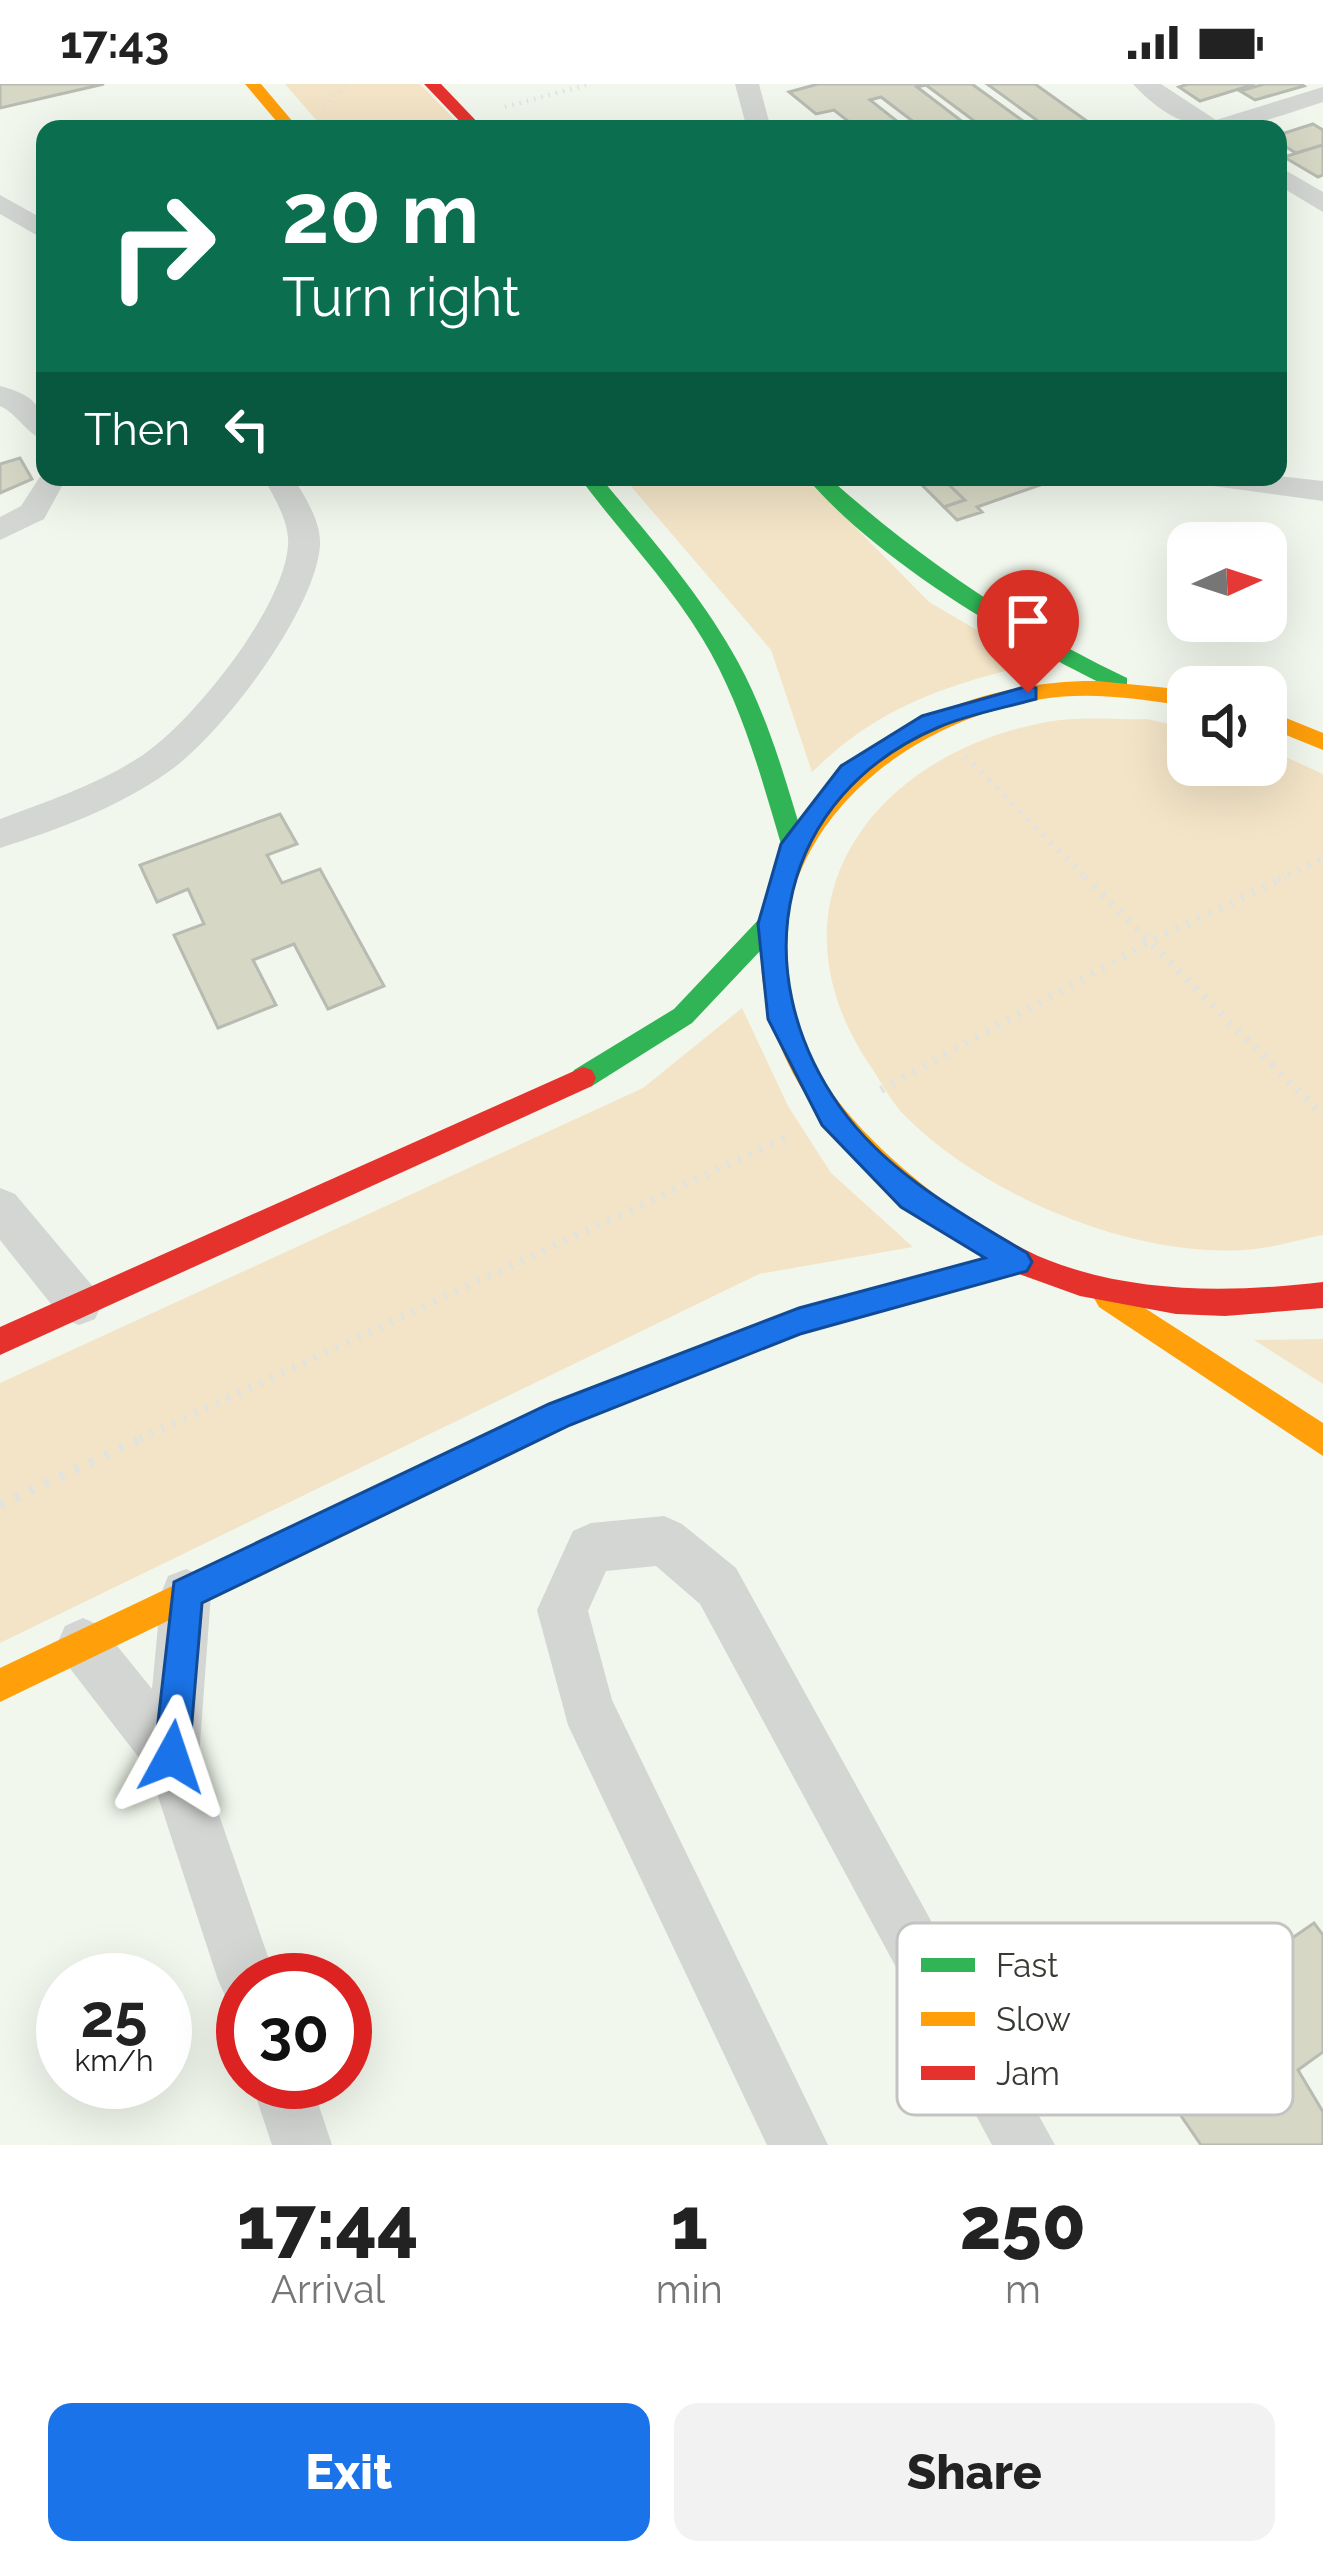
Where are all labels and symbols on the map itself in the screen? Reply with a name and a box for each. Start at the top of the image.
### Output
north arrow [1167,522,1287,642]
pin [977,570,1079,693]
position arrow [109,1694,235,1820]
legend [897,1923,1293,2115]
text: Fast [996,1946,1058,1985]
speed limit sign: 30 [216,1953,372,2109]
text: Slow [996,2000,1071,2039]
text: Jam [996,2054,1060,2093]

